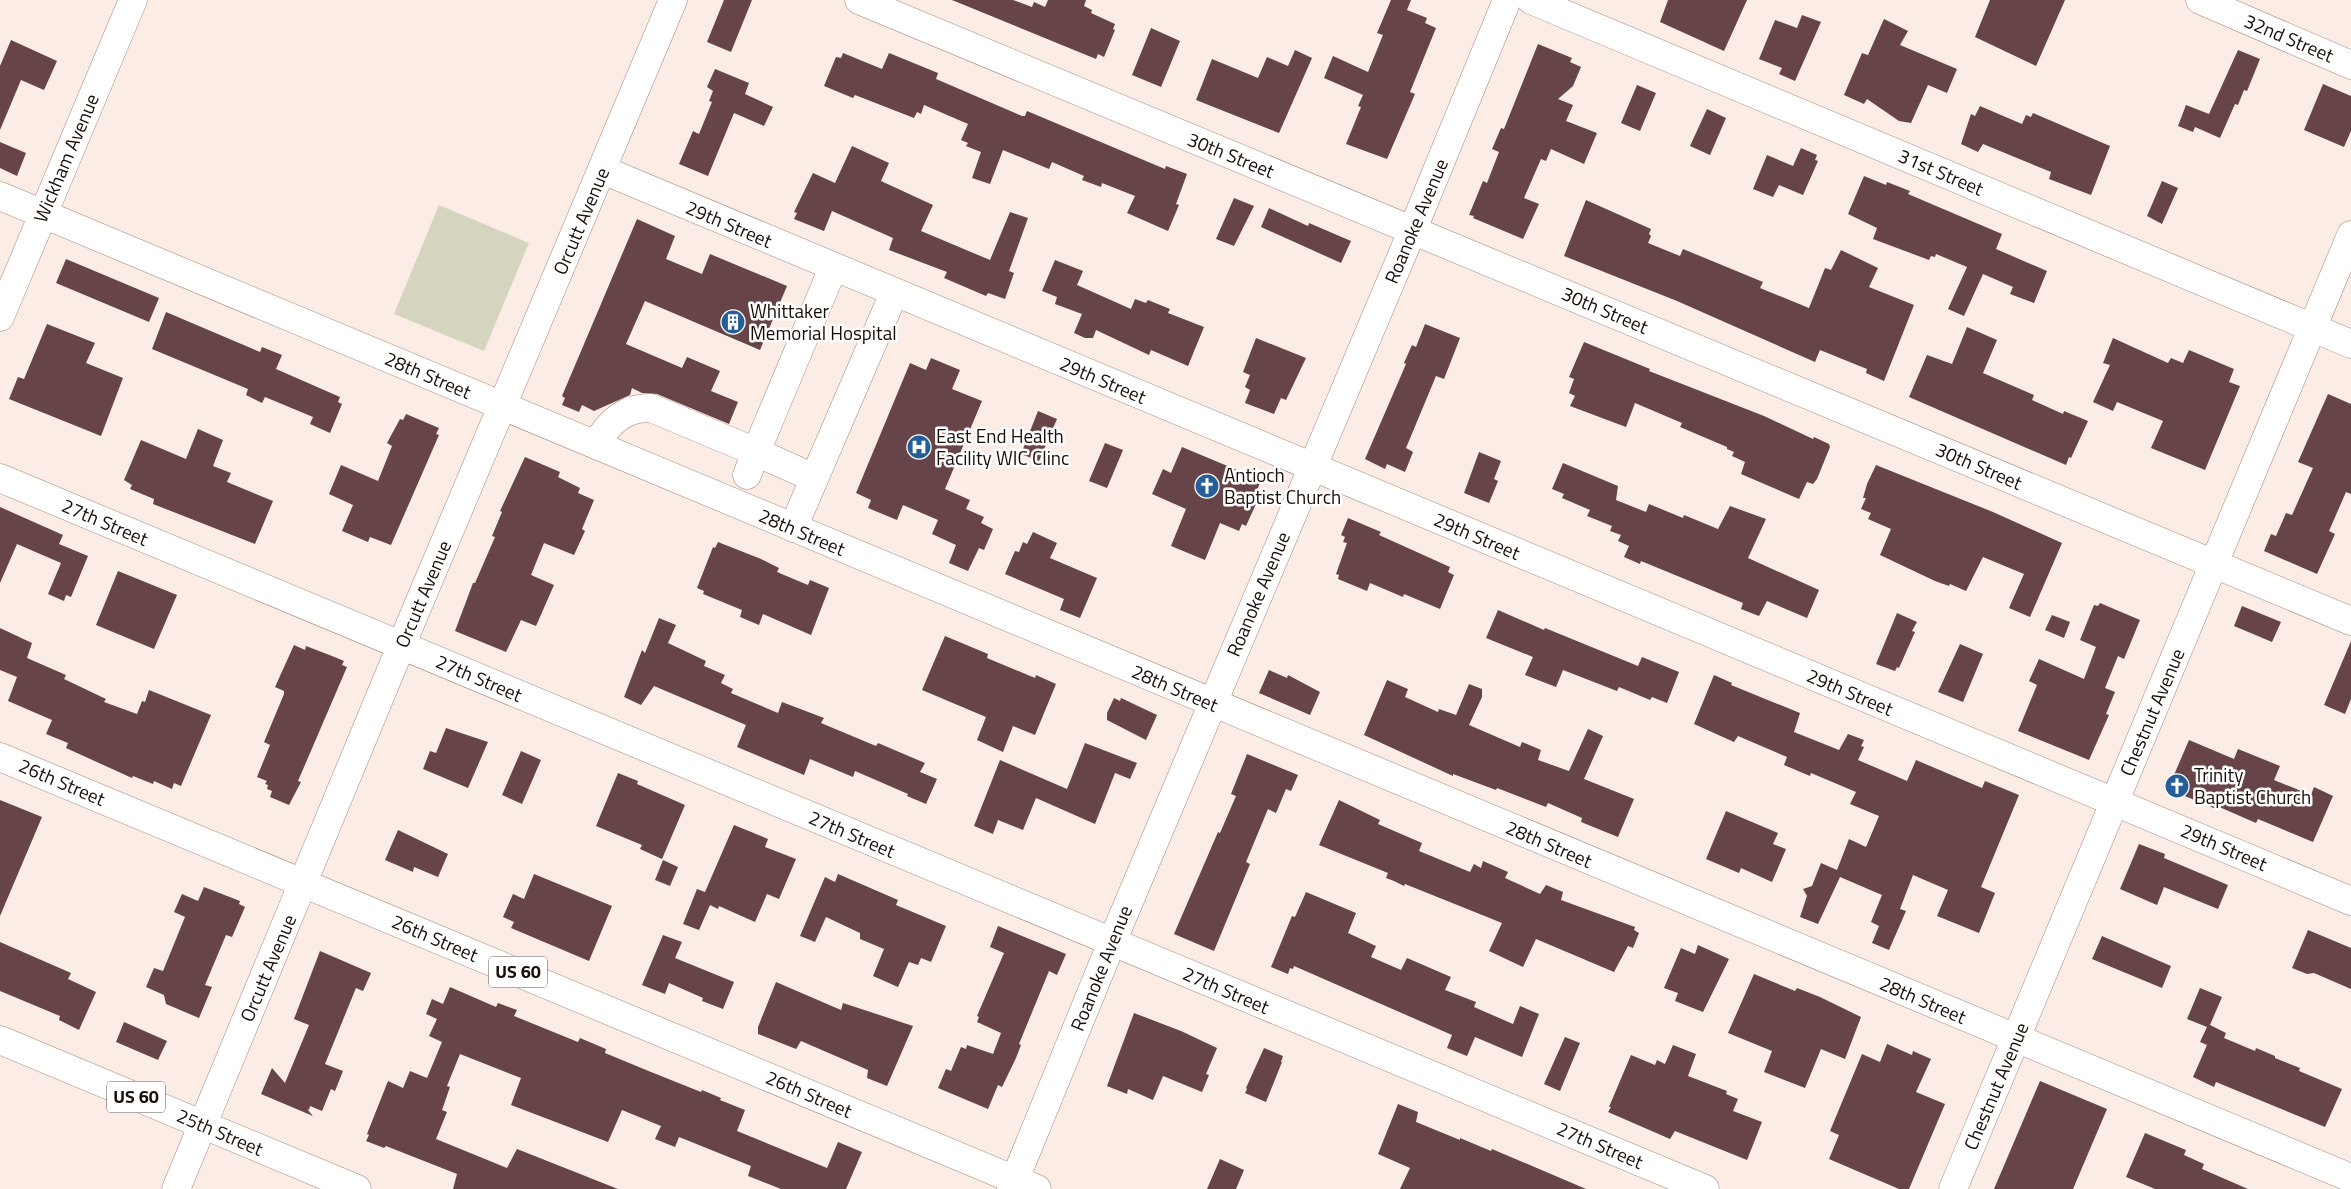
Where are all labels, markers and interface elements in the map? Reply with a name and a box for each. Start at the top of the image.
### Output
street label: 32nd Street [2240,6,2339,70]
street label: Wickham Avenue [25,89,106,227]
street label: 30th Street [1183,124,1279,185]
street label: 31st Street [1894,141,1989,203]
street label: Roanoke Avenue [1376,154,1455,288]
street label: Orcutt Avenue [545,163,616,279]
street label: 29th Street [681,192,777,255]
street label: 30th Street [1557,278,1653,341]
place label: Whittaker Memorial Hospital [750,296,897,347]
building icon: Whittaker Memorial Hospital [720,309,746,335]
street label: 28th Street [380,343,476,406]
street label: 29th Street [1055,348,1151,411]
place label: East End Health Facility WIC Clinc [936,421,1069,472]
hospital icon: East End Health Facility WIC Clinc [906,434,932,460]
street label: 30th Street [1931,434,2027,497]
place label: Antioch Baptist Church [1224,460,1341,511]
church icon: Antioch Baptist Church [1194,473,1220,499]
street label: 27th Street [57,490,153,553]
street label: 28th Street [754,500,850,563]
street label: 29th Street [1429,504,1525,567]
street label: Roanoke Avenue [1218,527,1297,661]
street label: Orcutt Avenue [387,536,458,652]
street label: Chestnut Avenue [2112,643,2191,780]
street label: 27th Street [431,646,527,709]
street label: 28th Street [1127,656,1223,719]
street label: 29th Street [1802,660,1898,723]
street label: 26th Street [14,750,110,813]
place label: Trinity Baptist Church [2194,760,2311,811]
church icon: Trinity Baptist Church [2164,773,2190,799]
street label: 27th Street [804,802,900,865]
street label: 28th Street [1501,812,1597,875]
street label: 29th Street [2176,815,2272,878]
street label: Roanoke Avenue [1062,901,1139,1035]
street label: 26th Street [387,906,483,969]
street label: Orcutt Avenue [232,910,303,1026]
road number: US 60 [489,956,547,988]
street label: 27th Street [1178,958,1274,1021]
street label: 28th Street [1875,968,1971,1031]
street label: Chestnut Avenue [1956,1017,2035,1154]
street label: 26th Street [761,1062,857,1125]
road number: US 60 [107,1082,165,1112]
street label: 25th Street [172,1100,268,1163]
street label: 27th Street [1552,1113,1648,1176]

